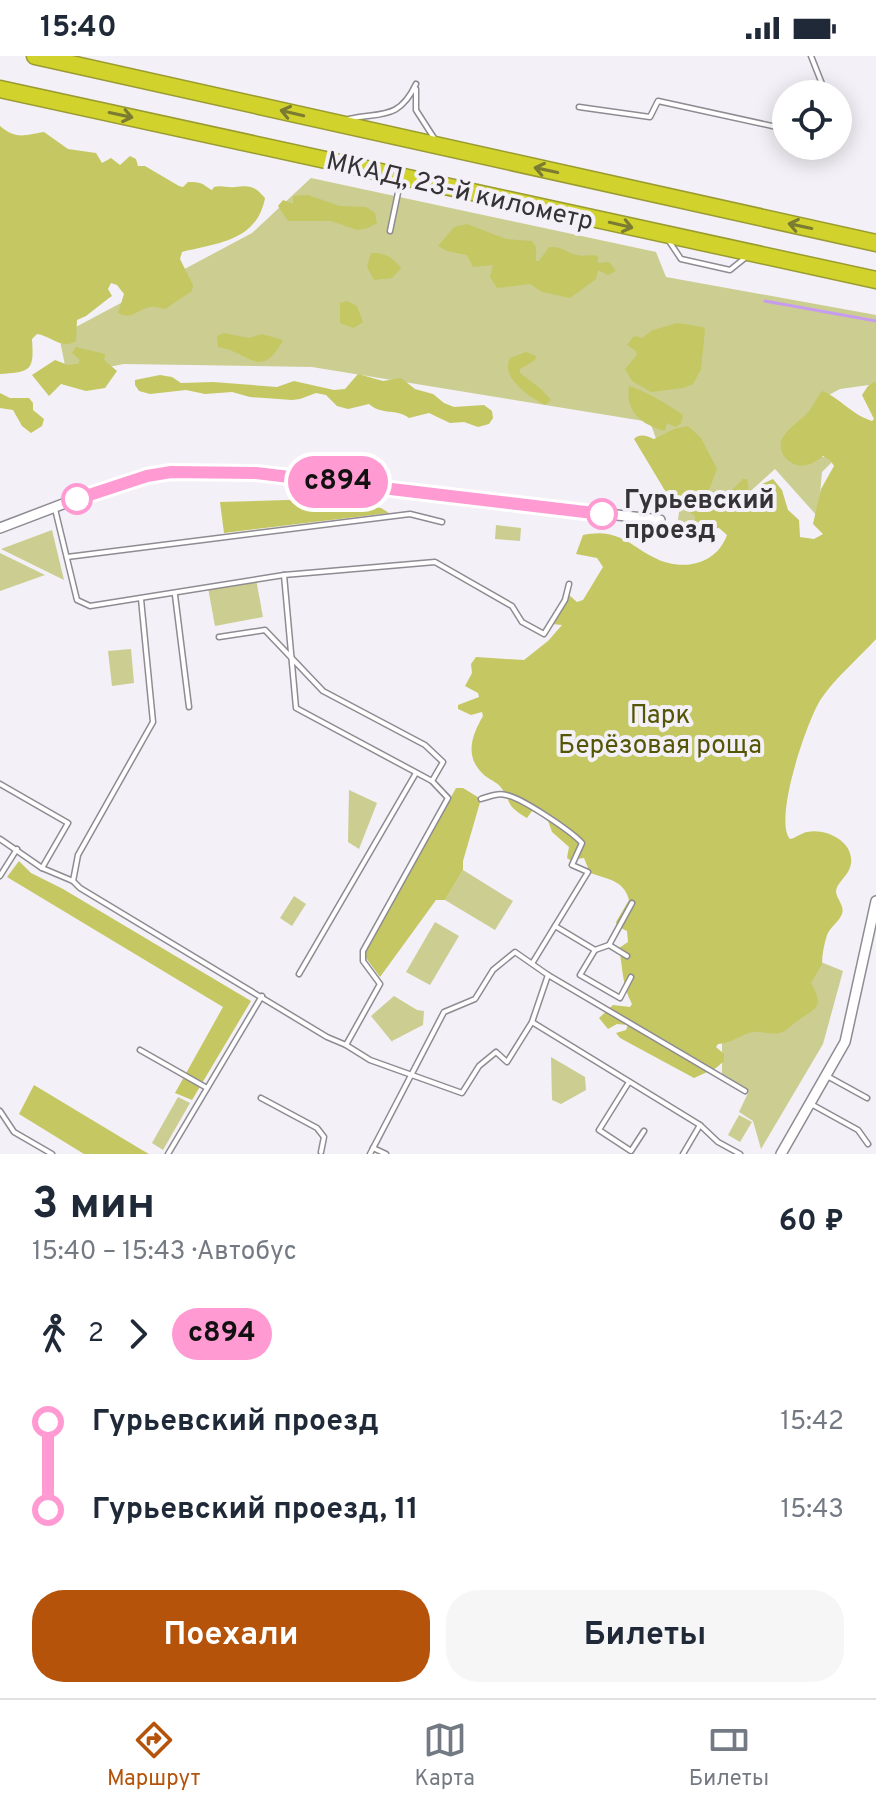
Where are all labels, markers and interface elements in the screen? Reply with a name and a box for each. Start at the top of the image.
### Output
text: 15:40 [40,10,117,47]
map controls [772,80,852,160]
button: locate [772,80,852,160]
one-way arrow [280,105,306,120]
one-way arrow [107,108,133,123]
street label: МКАД, 23-й километр [323,146,596,239]
one-way arrow [534,162,559,177]
one-way arrow [788,218,813,233]
one-way arrow [607,219,633,234]
line badge: с894 [282,456,394,508]
text: с894 [304,464,372,500]
unlabelled marker [62,484,92,514]
place label: Гурьевский проезд [624,485,775,548]
marker: Гурьевский проезд [587,499,617,529]
park label: Парк Берёзовая роща [558,700,762,763]
text: 3 мин [32,1178,155,1234]
text: 60 ₽ [779,1204,844,1241]
text: 15:40 – 15:43 · Автобус [32,1236,297,1269]
icon: walk [32,1312,76,1356]
icon: forward [116,1312,160,1356]
text: с894 [188,1316,256,1352]
text: 2 [88,1318,104,1351]
text: Гурьевский проезд [92,1404,379,1441]
text: 15:42 [780,1406,844,1439]
text: Гурьевский проезд, 11 [92,1492,419,1529]
text: 15:43 [781,1494,844,1527]
button: Поехали [32,1590,430,1682]
button: Билеты [446,1590,844,1682]
tab: Маршрут [107,1718,201,1793]
tab: Карта [415,1718,475,1793]
tab: Билеты [689,1718,769,1793]

